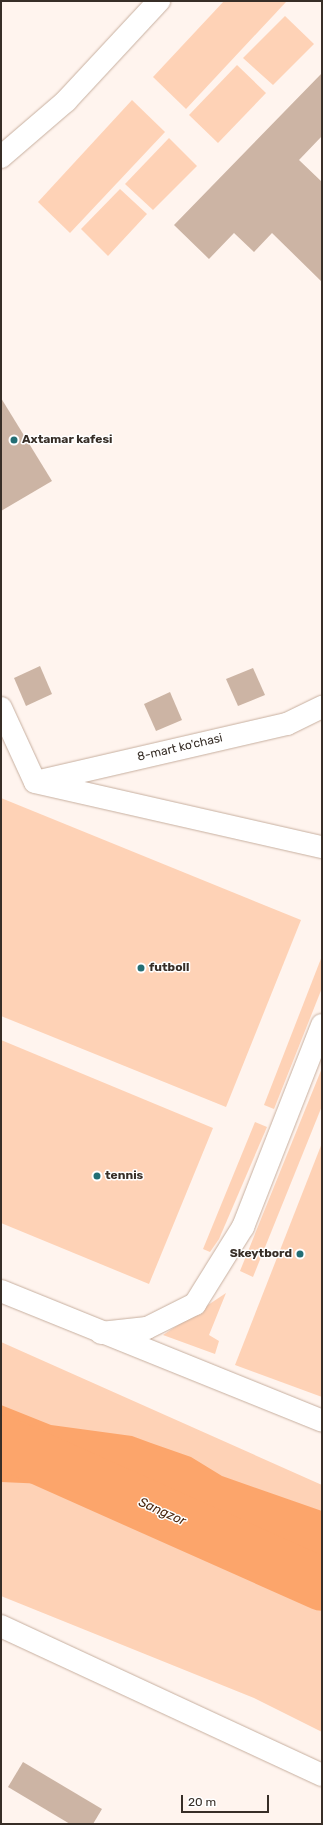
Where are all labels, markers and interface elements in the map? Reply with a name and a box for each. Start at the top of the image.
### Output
place label: Axtamar kafesi [22,433,113,447]
marker: Axtamar kafesi [9,435,19,445]
street label: 8-mart ko'chasi [136,731,224,765]
place label: futboll [149,961,189,975]
marker: futboll [136,963,146,973]
place label: tennis [105,1169,143,1183]
marker: tennis [92,1171,102,1181]
place label: Skeytbord [230,1247,292,1261]
marker: Skeytbord [295,1249,305,1259]
water label: Sangzor [136,1495,188,1529]
scale bar [183,1787,271,1813]
text: 20 m [188,1795,216,1809]

